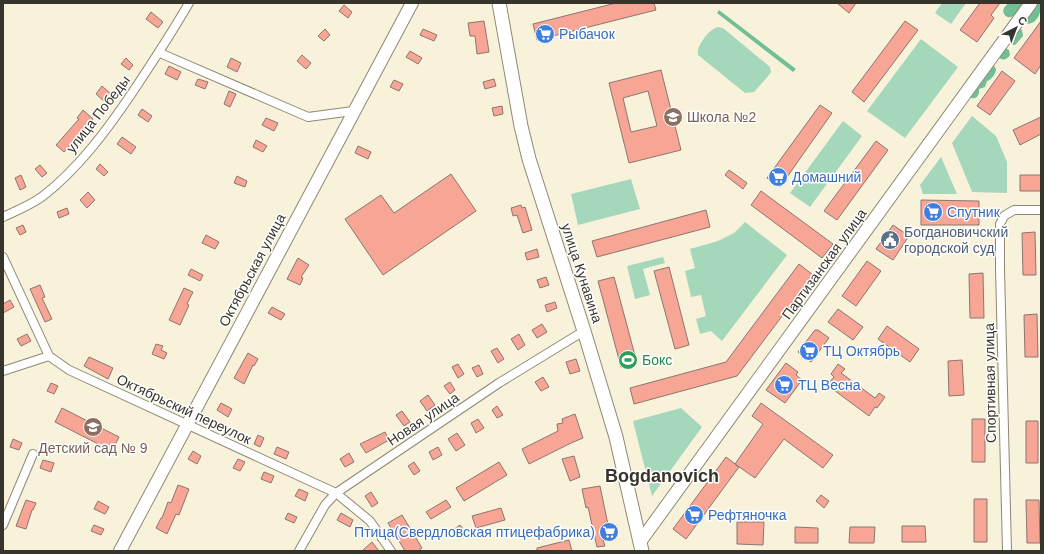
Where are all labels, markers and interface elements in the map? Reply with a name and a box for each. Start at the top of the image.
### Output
north arrow [996,8,1036,48]
text: С [1016,13,1030,28]
supermarket icon: Рыбачок [534,23,556,45]
place label: Рыбачок [559,26,616,42]
street label: улица Победы [63,72,133,156]
school or university icon: Школа №2 [662,106,684,128]
place label: Школа №2 [687,109,756,125]
supermarket icon: Домашний [767,166,789,188]
place label: Домашний [792,169,861,185]
supermarket icon: Спутник [922,201,944,223]
place label: Спутник [947,204,1001,220]
street label: Партизанская улица [779,205,870,322]
street label: Октябрьская улица [215,211,289,329]
street label: улица Кунавина [558,221,606,325]
place label: Богдановичский городской суд [904,224,1008,256]
public building icon: Богдановичский городской суд [879,229,901,251]
street label: Спортивная улица [981,323,999,443]
supermarket icon: ТЦ Октябрь [798,340,820,362]
place label: ТЦ Октябрь [823,343,900,359]
sports icon: Бокс [617,349,639,371]
place label: Бокс [642,352,672,368]
street label: Октябрьский переулок [114,371,255,448]
supermarket icon: ТЦ Весна [773,374,795,396]
place label: ТЦ Весна [798,377,861,393]
street label: Новая улица [384,389,462,449]
school or university icon: Детский сад № 9 [82,416,104,438]
place label: Детский сад № 9 [38,440,148,456]
district label: Bogdanovich [605,466,719,486]
supermarket icon: Рефтяночка [683,504,705,526]
place label: Рефтяночка [708,507,787,523]
supermarket icon: Птица(Свердловская птицефабрика) [598,521,620,543]
place label: Птица(Свердловская птицефабрика) [354,524,595,540]

